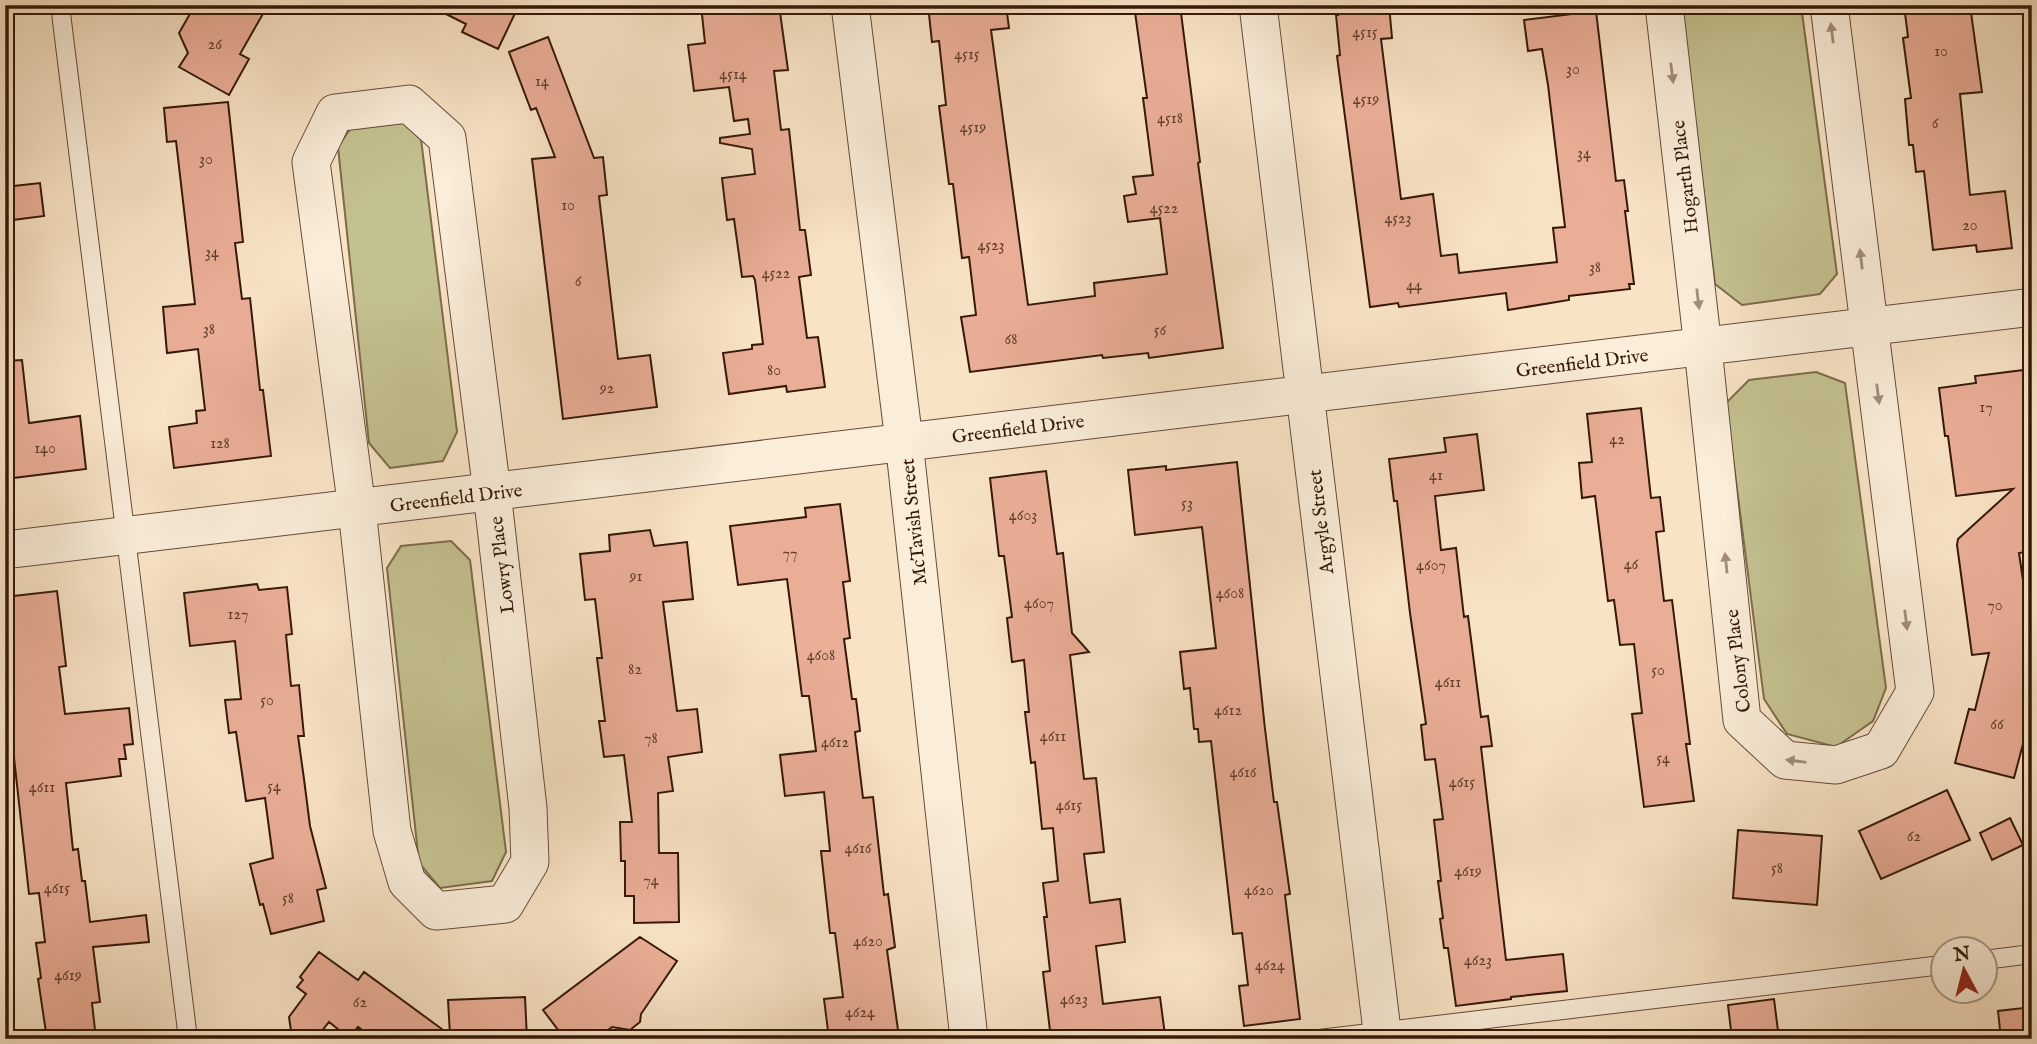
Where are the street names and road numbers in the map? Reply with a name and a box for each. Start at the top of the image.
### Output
street label: Hogarth Place [1667,119,1705,235]
street label: Greenfield Drive [1515,344,1650,384]
street label: Greenfield Drive [951,410,1086,450]
street label: McTavish Street [896,457,934,586]
street label: Argyle Street [1304,468,1340,576]
street label: Greenfield Drive [389,479,524,519]
street label: Lowry Place [485,514,521,615]
street label: Colony Place [1721,608,1757,714]

